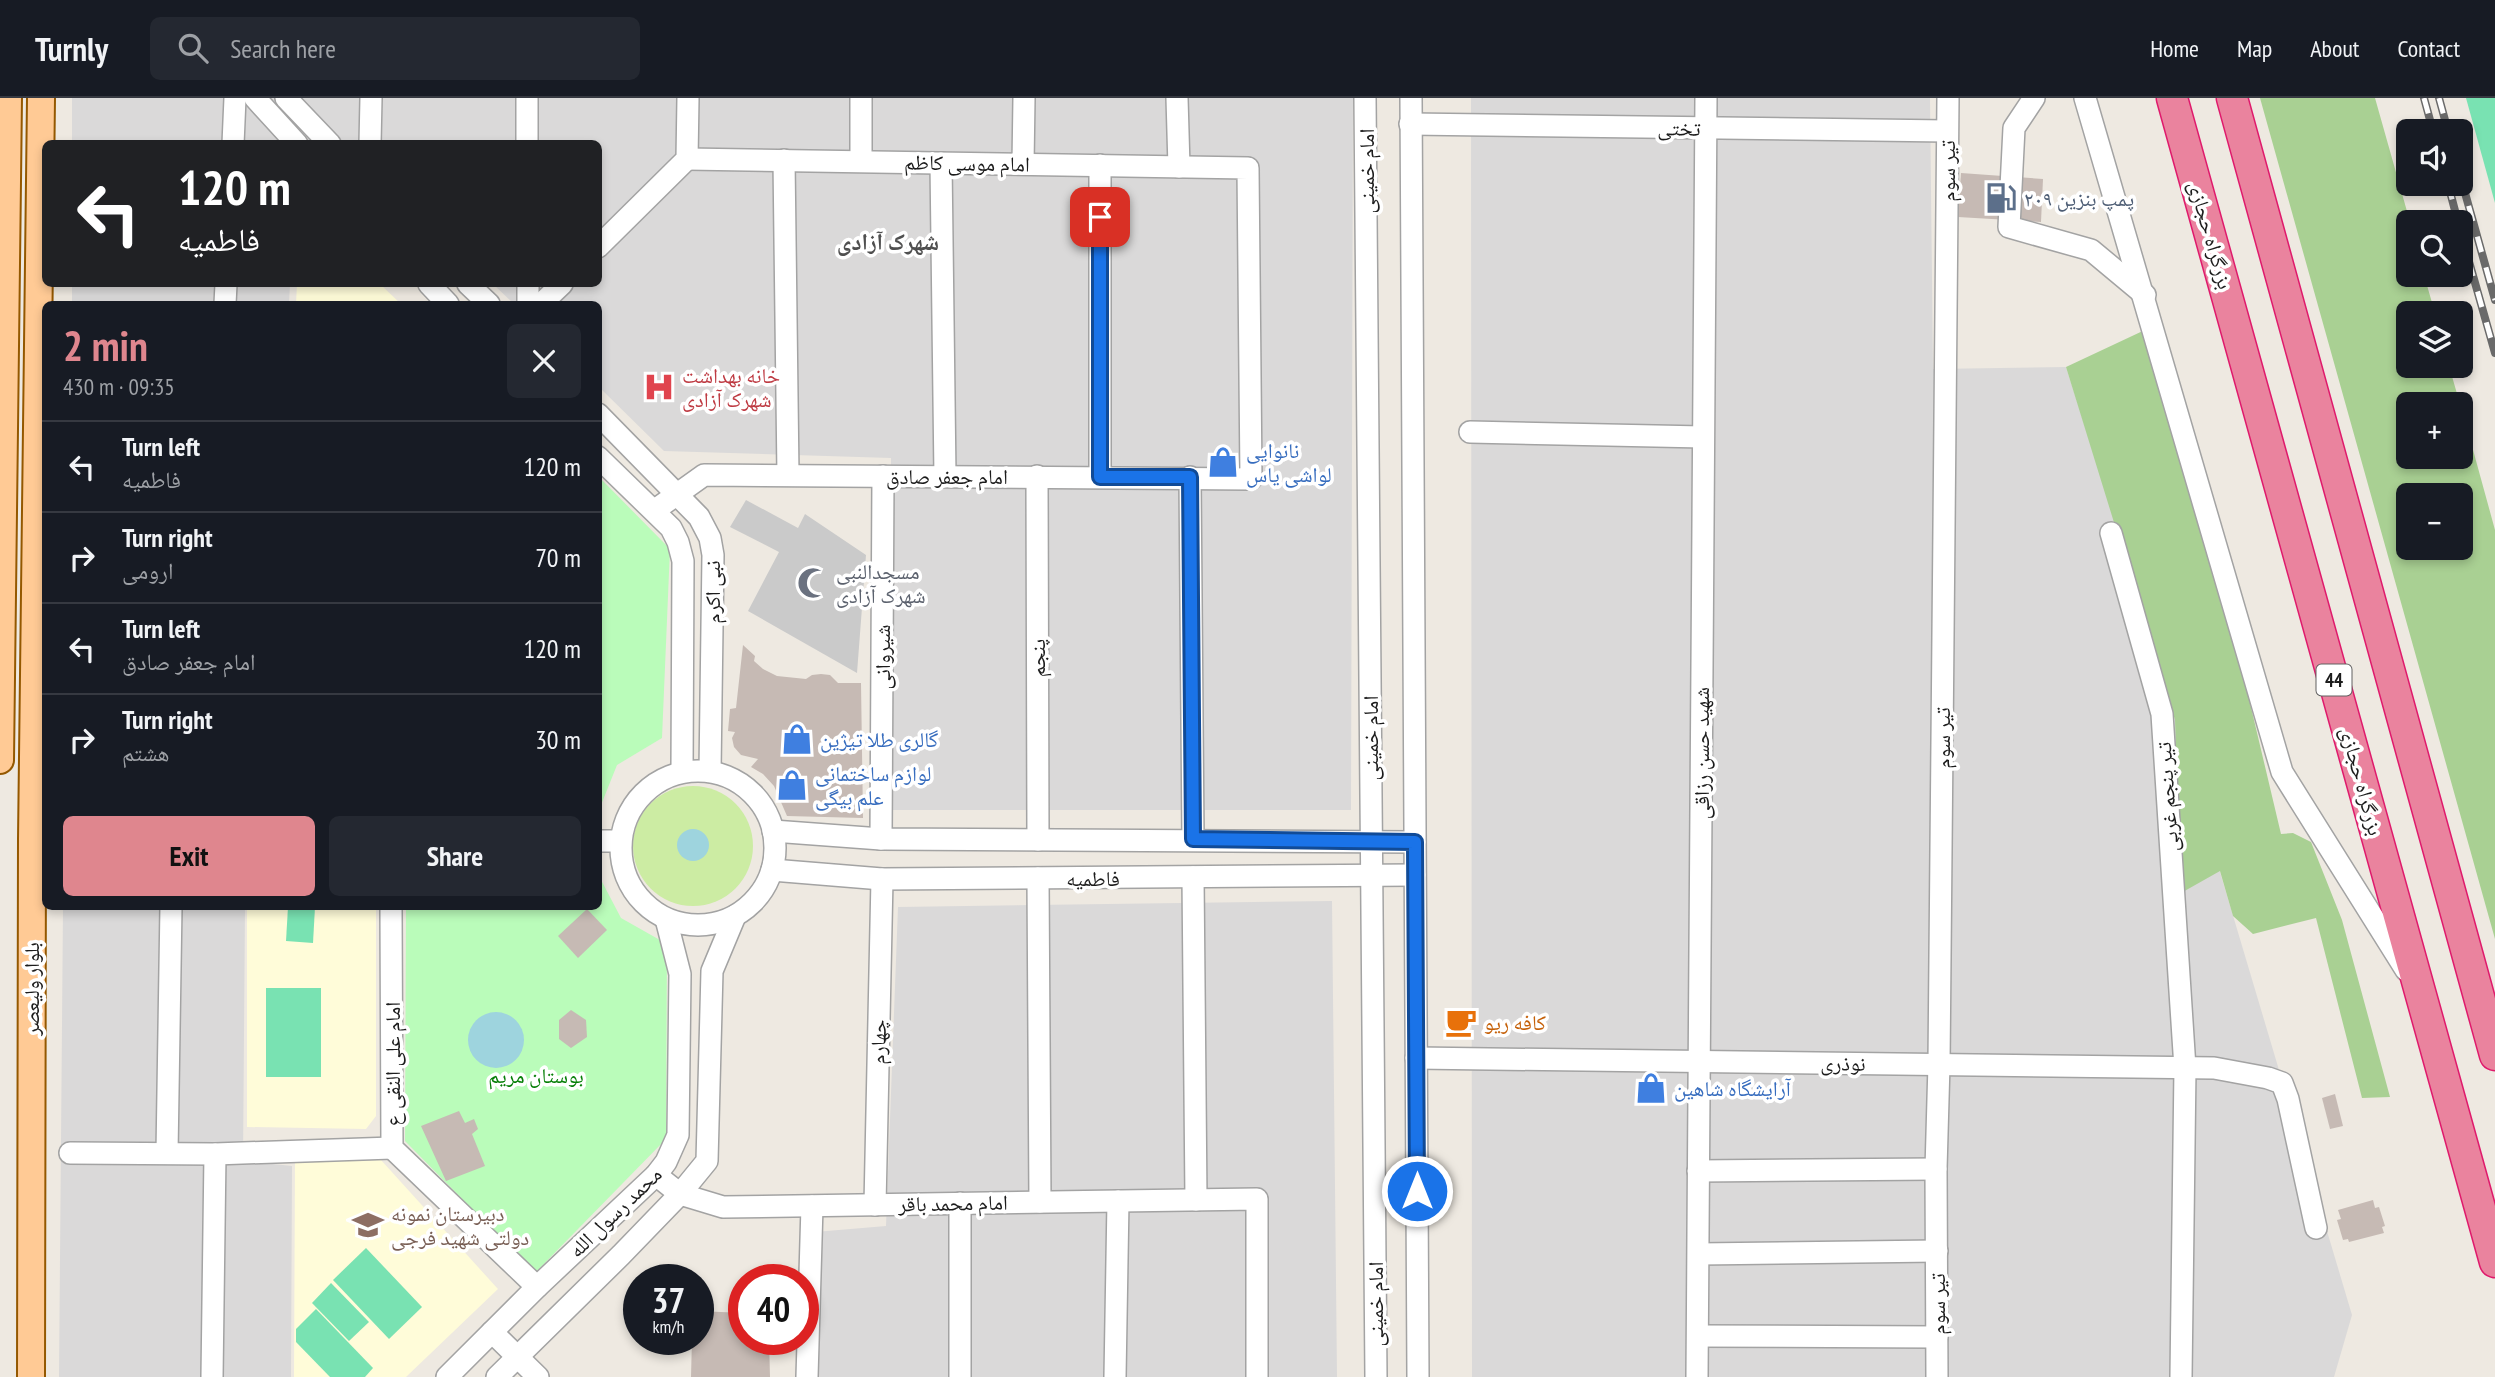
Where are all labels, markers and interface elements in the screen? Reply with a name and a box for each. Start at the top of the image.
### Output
search box [150,17,640,80]
text: Turnly [35,27,108,70]
icon: search [174,29,212,67]
text: Search here [230,32,336,65]
text: Home [2150,33,2199,64]
text: Map [2237,33,2272,64]
text: About [2310,33,2359,64]
text: Contact [2397,33,2460,64]
street label: تختی [1657,114,1701,142]
map controls [2396,119,2473,560]
button: sound [2396,119,2473,196]
street label: امام خمینی [1353,129,1381,213]
street label: تیر سوم [1934,140,1962,202]
street label: امام موسی کاظم [904,148,1030,179]
text: 120 m [178,155,291,219]
icon: left [63,168,154,259]
street label: بزرگراه حجازی [2183,178,2239,292]
fuel station icon: پمپ بنزین ۲۰۹ [1984,181,2018,215]
place label: پمپ بنزین ۲۰۹ [2024,185,2134,212]
pin [1070,187,1130,247]
icon: arrive [1081,198,1119,236]
button: search [2396,210,2473,287]
text: فاطمیه [178,218,260,260]
district label: شهرک آزادی [837,227,939,256]
button: layers [2396,301,2473,378]
text: 2 min [63,318,148,373]
button: close [507,324,581,398]
place label: خانه بهداشت شهرک آزادی [682,362,780,413]
hospital icon: خانه بهداشت شهرک آزادی [642,370,676,404]
text: 430 m · 09:35 [63,372,175,401]
button: + [2396,392,2473,469]
text: Turn left [122,430,200,463]
place label: نانوایی لواشی یاس [1246,437,1332,488]
shop icon: نانوایی لواشی یاس [1206,445,1240,479]
icon: left [63,448,101,486]
text: 120 m [523,450,581,483]
street label: امام جعفر صادق [886,463,1008,491]
text: فاطمیه [122,465,181,494]
button: − [2396,483,2473,560]
text: Turn right [122,521,213,554]
icon: right [63,539,101,577]
text: 70 m [535,541,581,574]
text: ارومی [122,556,173,585]
place label: مسجدالنبی شهرک آزادی [836,558,926,609]
street label: نبی اکرم [699,560,727,624]
mosque icon: مسجدالنبی شهرک آزادی [796,566,830,600]
text: Turn left [122,612,200,645]
street label: شیروانی [869,625,896,689]
icon: left [63,630,101,668]
text: 120 m [523,632,581,665]
street label: پنجم [1024,639,1052,677]
text: امام جعفر صادق [122,647,255,676]
road number: 44 [2316,664,2352,695]
street label: شهید حسن رزاقی [1688,687,1715,819]
street label: امام خمینی [1357,696,1385,780]
text: Turn right [122,703,213,736]
street label: تیر سوم [1929,707,1957,769]
icon: right [63,721,101,759]
shop icon: گالری طلا تیژین [780,722,814,756]
text: 30 m [535,723,581,756]
street label: بزرگراه حجازی [2335,724,2389,838]
place label: گالری طلا تیژین [820,726,939,753]
text: هشتم [122,738,169,767]
street label: تیر پنجم غربی [2150,741,2185,853]
place label: لوازم ساختمانی علم بیگی [815,760,931,812]
shop icon: لوازم ساختمانی علم بیگی [775,768,809,802]
button: Exit [63,816,315,896]
button: Share [329,816,581,896]
street label: فاطمیه [1066,865,1120,892]
street label: بلوار ولیعصر [18,942,45,1037]
street label: امام علی النقی ع [379,1002,407,1126]
cafe icon: کافه ریو [1444,1005,1478,1039]
place label: کافه ریو [1484,1009,1546,1036]
street label: چهارم [864,1019,893,1065]
street label: نوذری [1820,1049,1866,1077]
park label: بوستان مریم [488,1062,584,1090]
shop icon: آرایشگاه شاهین [1634,1071,1668,1105]
place label: آرایشگاه شاهین [1674,1075,1792,1102]
position arrow [1380,1154,1454,1228]
street label: محمد رسول الله [563,1161,667,1263]
street label: امام محمد باقر [897,1189,1008,1218]
place label: دبیرستان نمونه دولتی شهید فرجی [391,1200,529,1251]
school or university icon: دبیرستان نمونه دولتی شهید فرجی [351,1208,385,1242]
street label: امام خمینی [1362,1262,1390,1346]
speed limit sign: 40 [728,1264,819,1355]
street label: تیر سوم [1924,1273,1952,1335]
text: 37 [652,1277,685,1323]
text: km/h [653,1315,684,1338]

